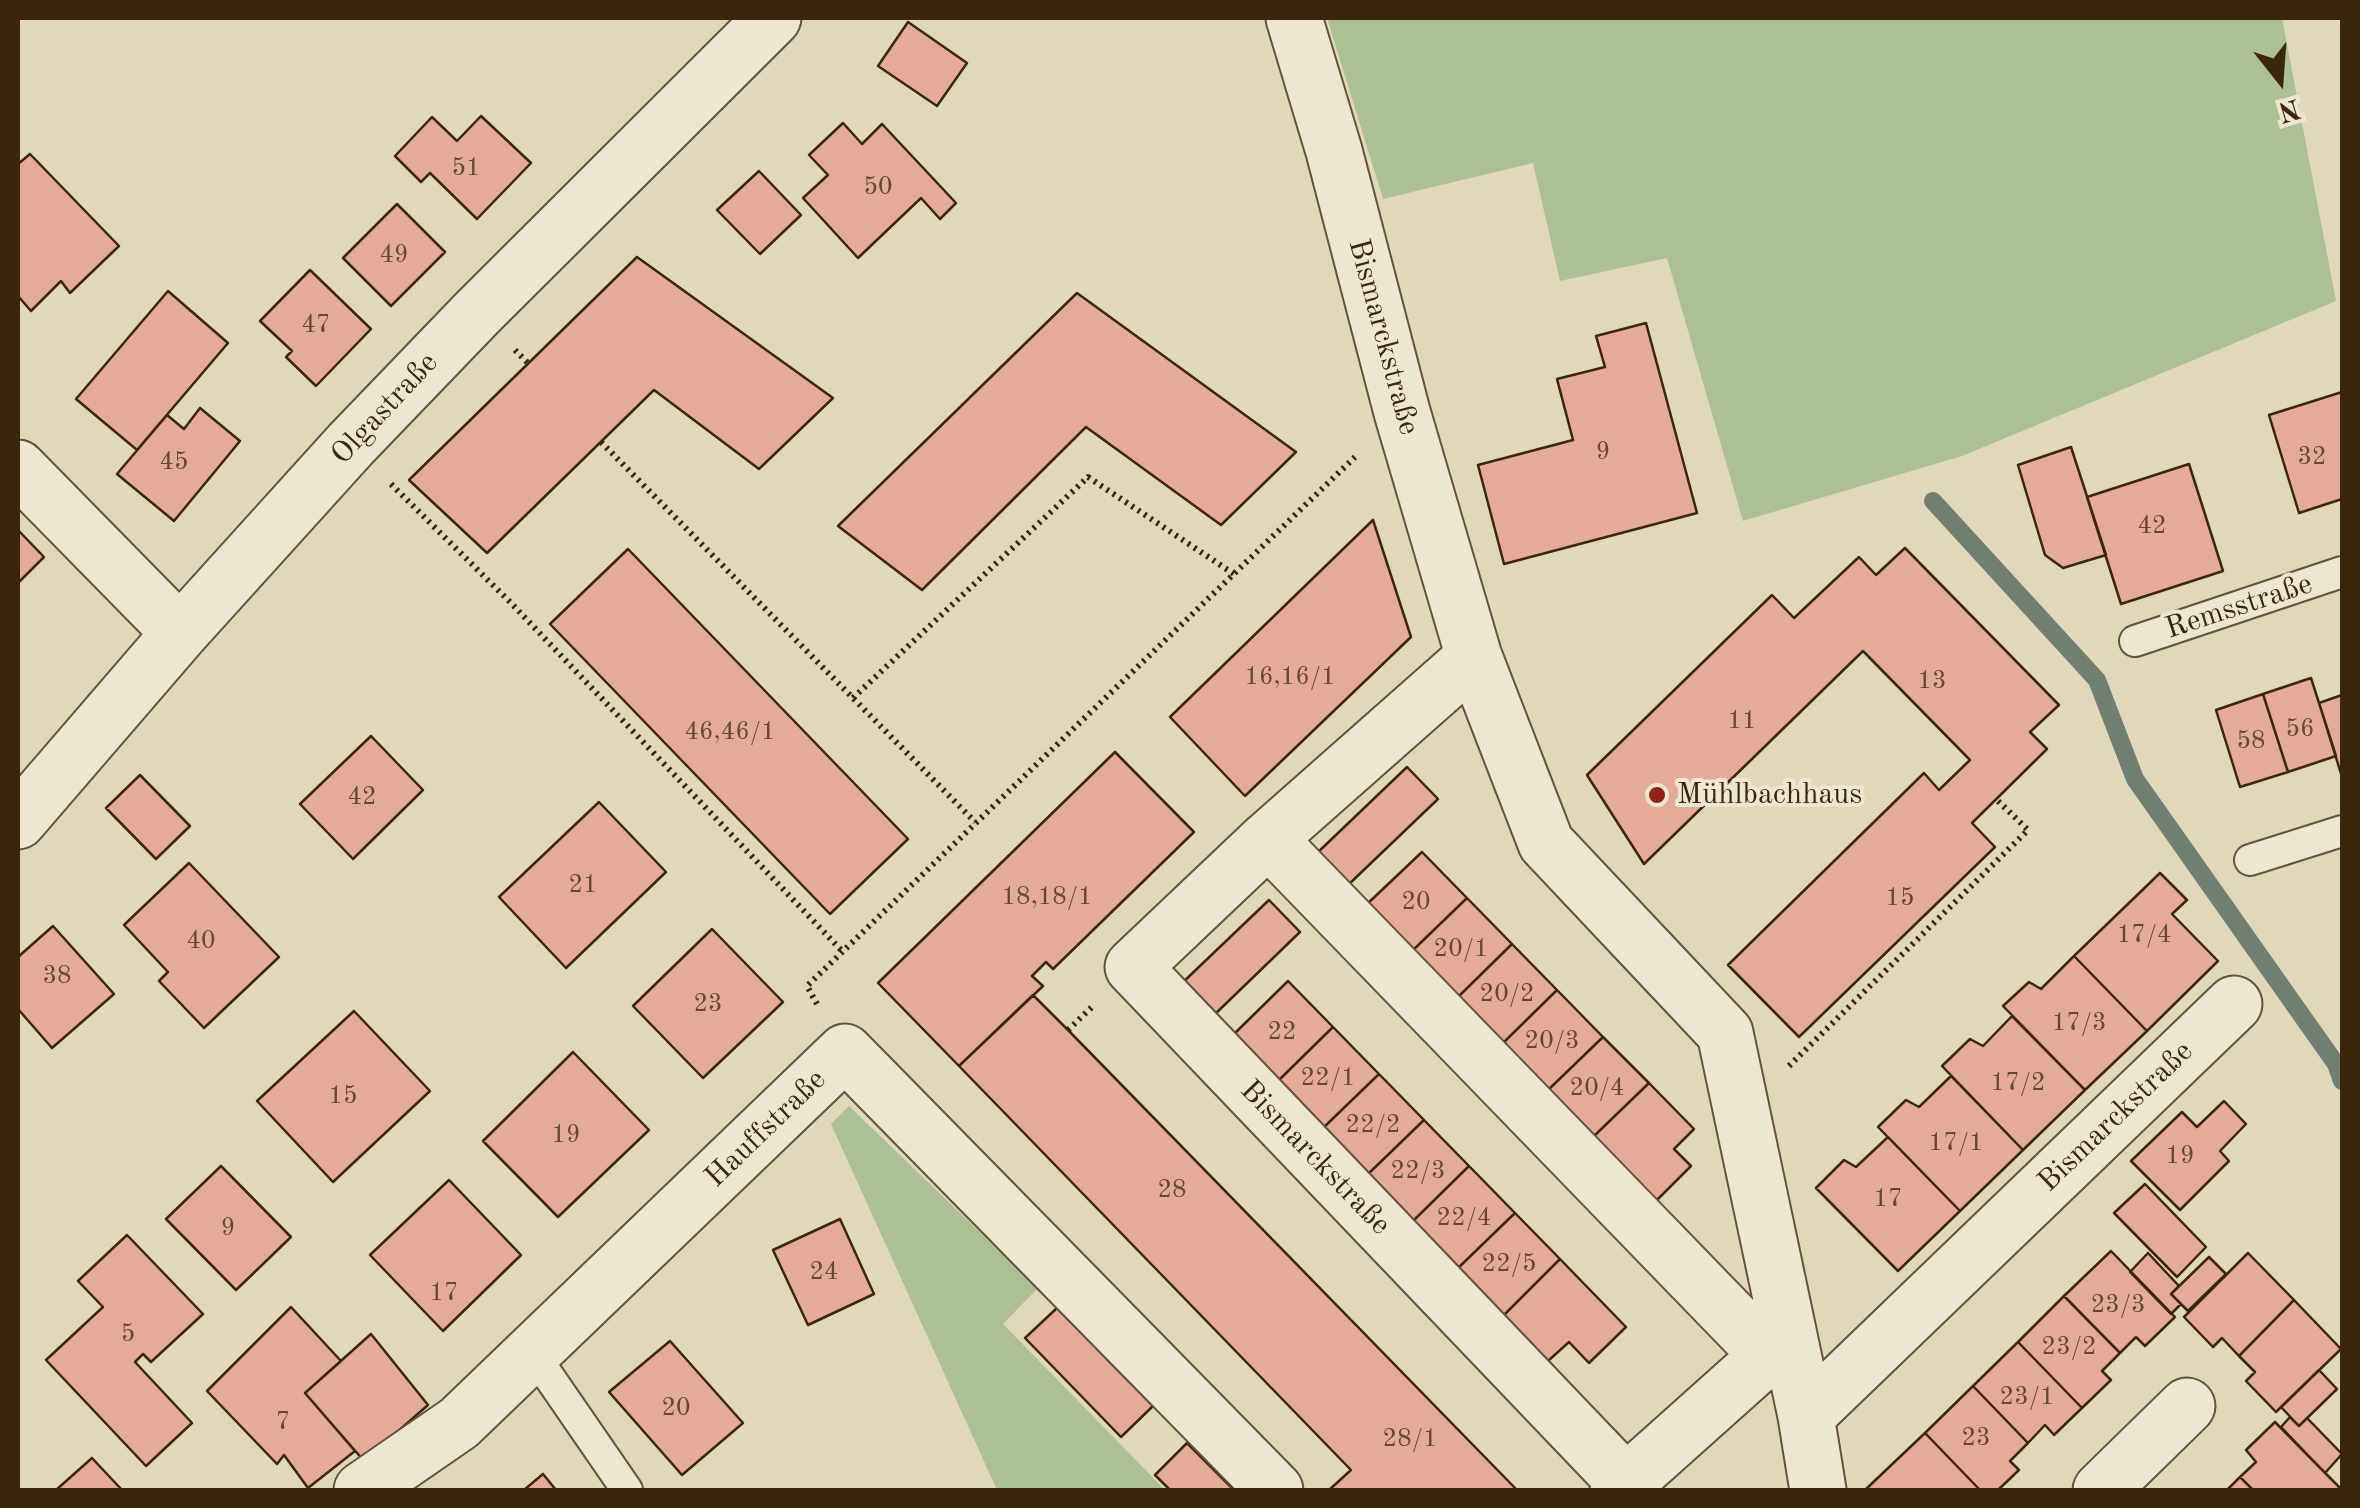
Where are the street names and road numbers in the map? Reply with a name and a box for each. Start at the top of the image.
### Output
street label: Bismarckstraße [1340,235,1426,439]
street label: Olgastraße [324,345,446,473]
street label: Remsstraße [2161,566,2317,648]
street label: Bismarckstraße [2031,1034,2201,1200]
street label: Hauffstraße [698,1062,834,1196]
street label: Bismarckstraße [1232,1073,1398,1243]

